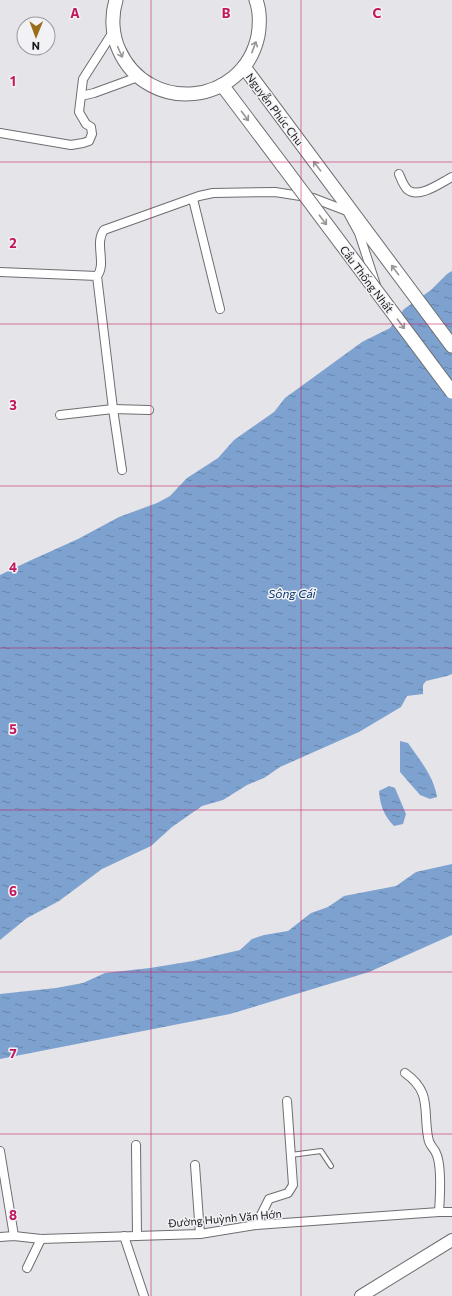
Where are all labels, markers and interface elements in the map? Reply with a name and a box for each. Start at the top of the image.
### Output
text: A [70,5,80,21]
text: B [222,5,231,21]
text: C [373,5,382,21]
north arrow [16,16,56,56]
text: N [32,40,40,53]
one-way arrow [251,42,259,54]
one-way arrow [117,45,124,57]
street label: Nguyễn Phúc Chu [244,70,307,148]
text: 1 [10,73,16,89]
one-way arrow [241,111,250,122]
one-way arrow [313,160,322,171]
one-way arrow [319,214,327,225]
text: 2 [9,235,17,251]
street label: Cầu Thống Nhất [338,243,397,315]
one-way arrow [391,265,399,276]
one-way arrow [397,318,405,329]
text: 3 [9,397,17,413]
text: 4 [9,559,17,575]
water label: Sông Cái [268,586,317,600]
text: 5 [9,721,17,737]
text: 6 [9,883,17,899]
text: 7 [9,1045,17,1061]
text: 8 [9,1207,17,1223]
street label: Đường Huỳnh Văn Hớn [167,1207,282,1230]

